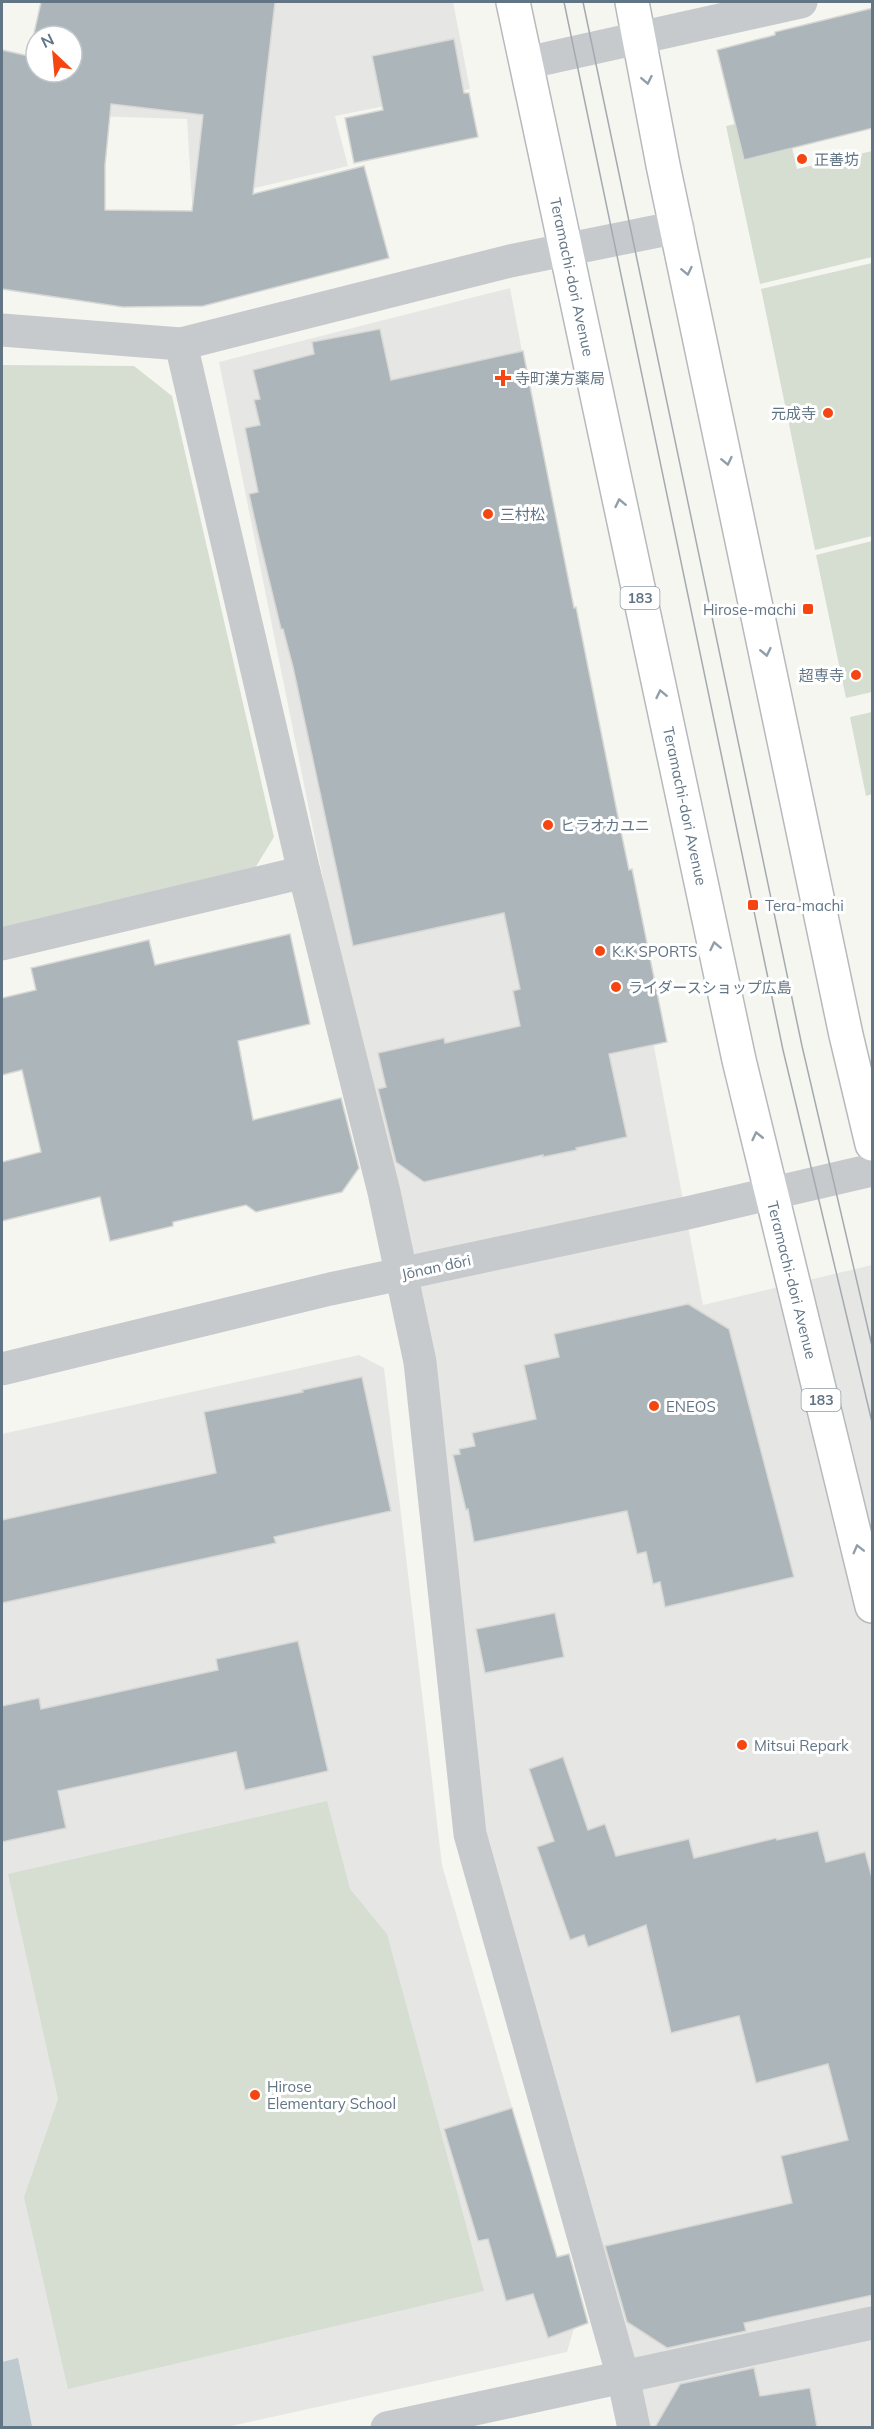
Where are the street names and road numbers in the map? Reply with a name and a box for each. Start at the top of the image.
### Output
street label: Teramachi-dori Avenue [546,196,598,358]
road number: 183 [620,587,660,609]
street label: Teramachi-dori Avenue [659,725,711,887]
street label: Teramachi-dori Avenue [763,1199,821,1361]
street label: Jōnan dōri [400,1250,472,1284]
road number: 183 [802,1389,840,1411]

